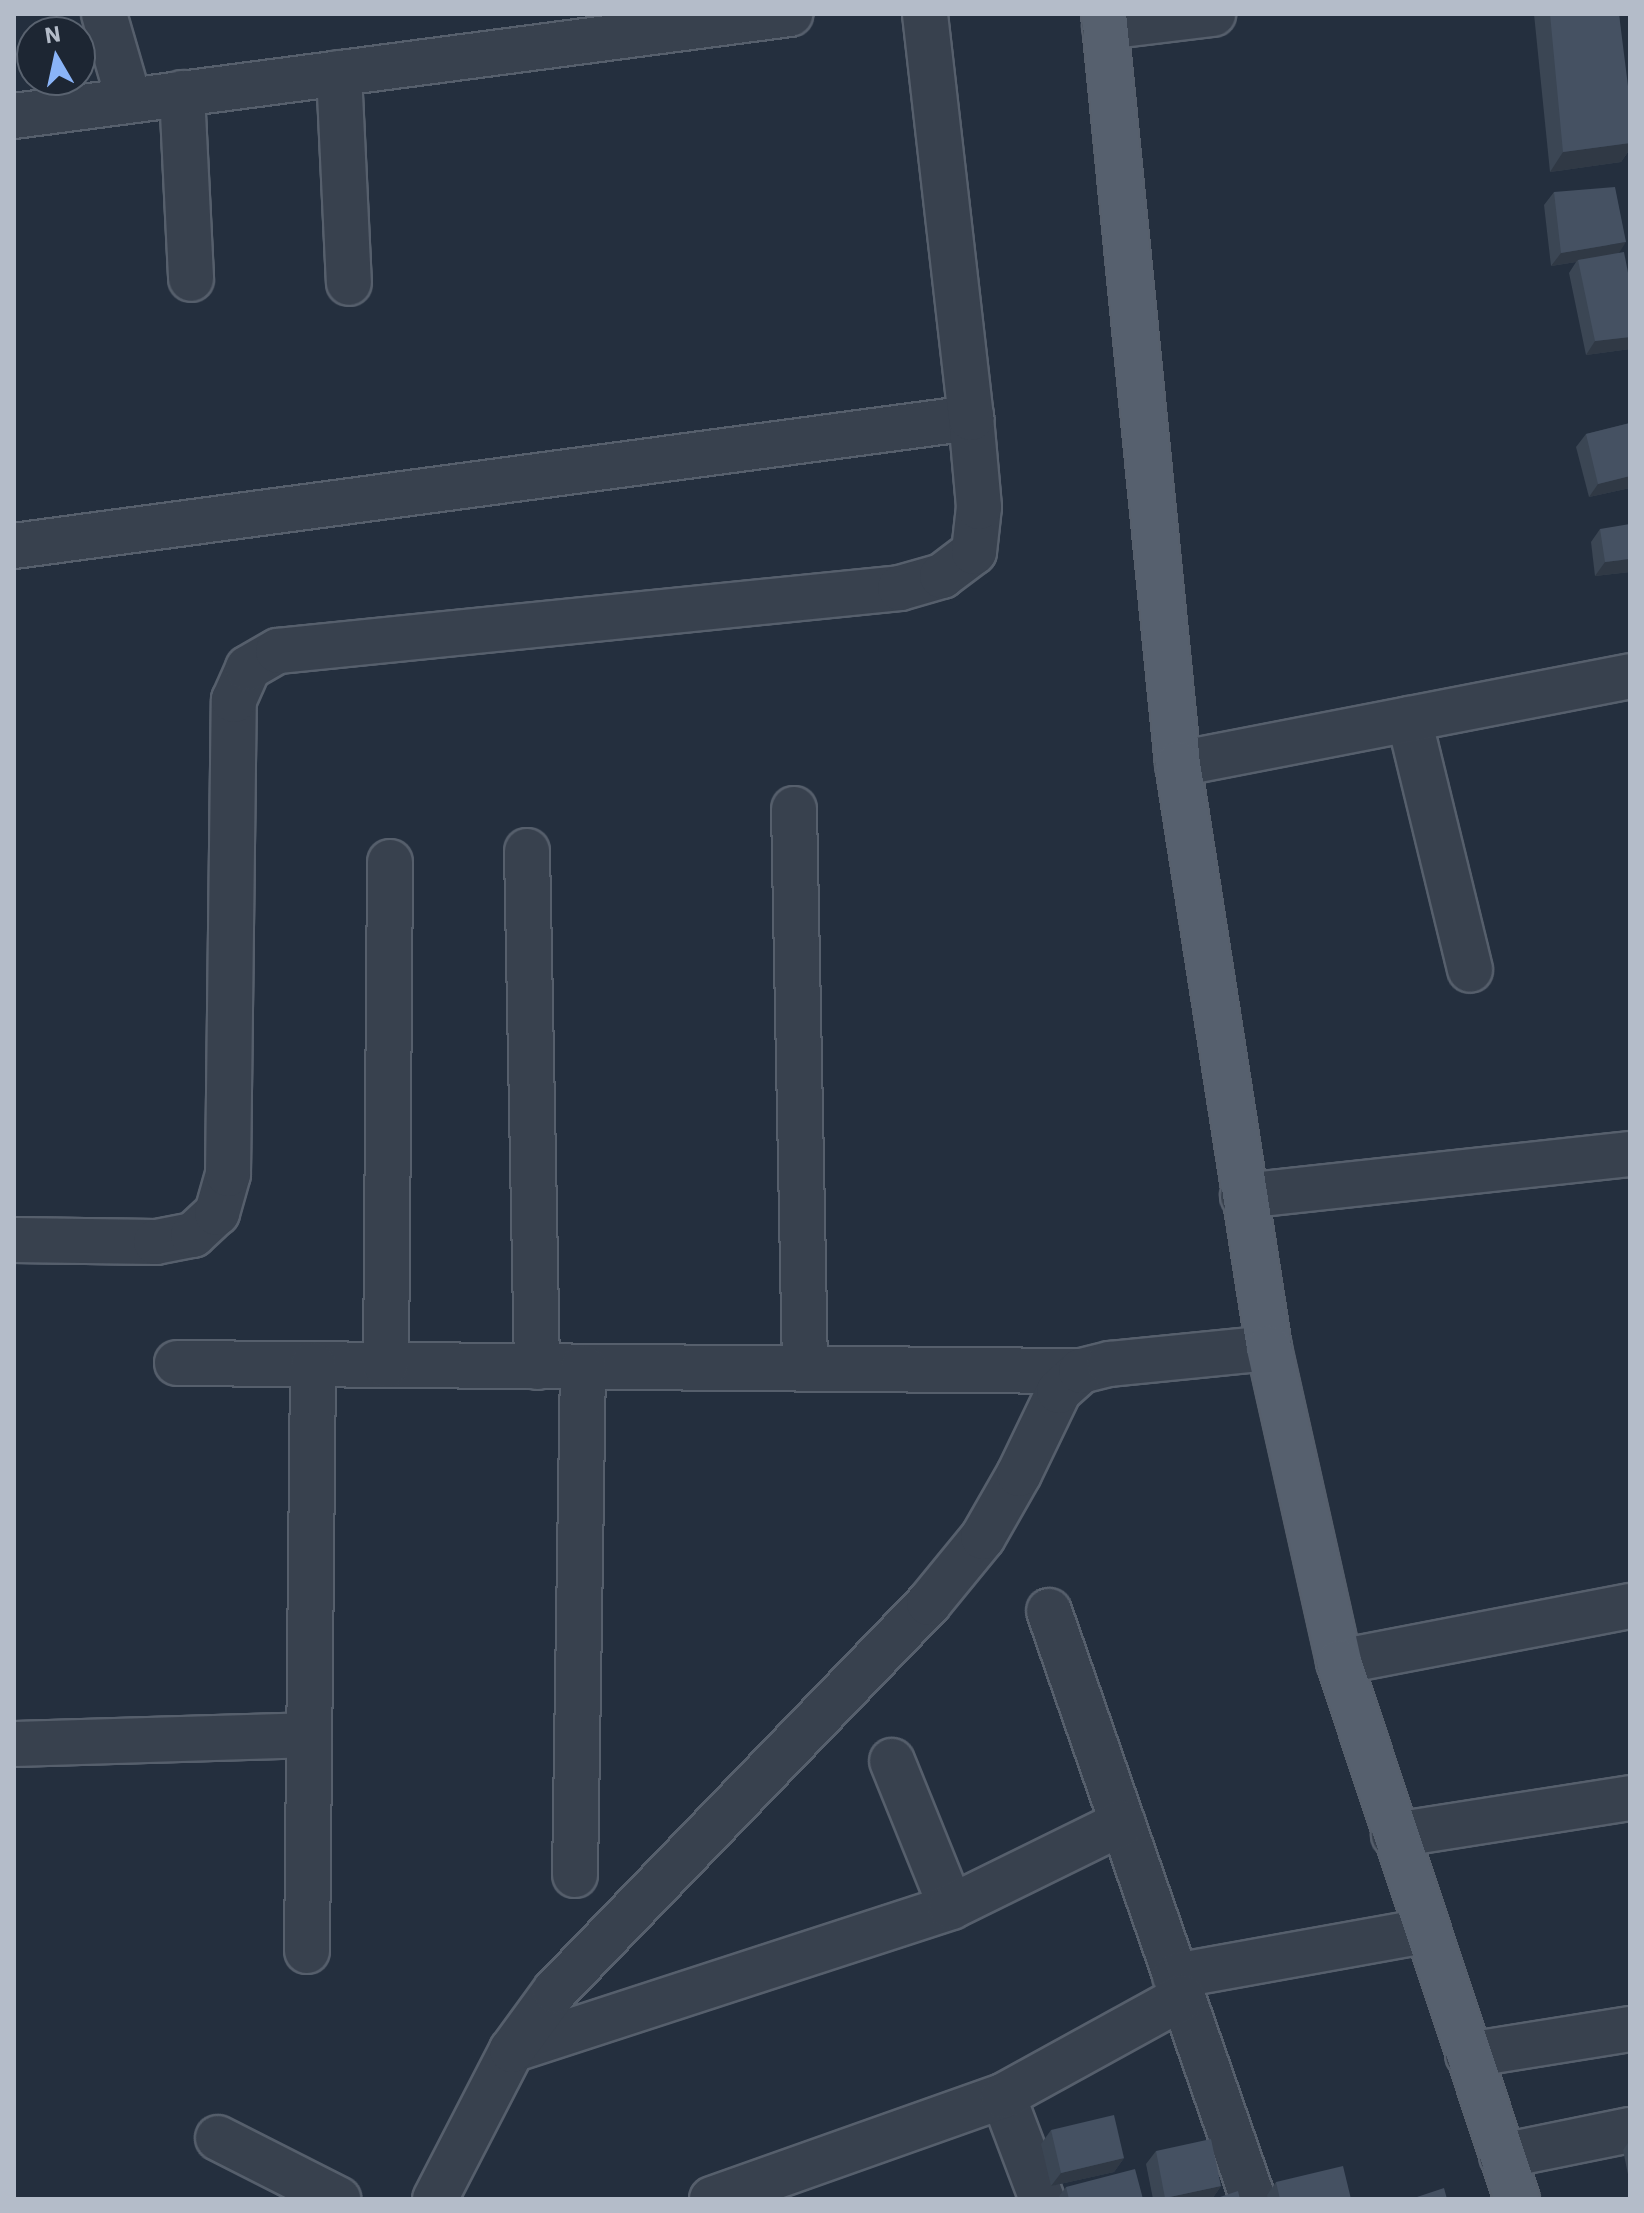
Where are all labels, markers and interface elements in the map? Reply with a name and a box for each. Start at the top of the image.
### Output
north arrow [16,16,96,96]
text: N [42,18,63,49]

